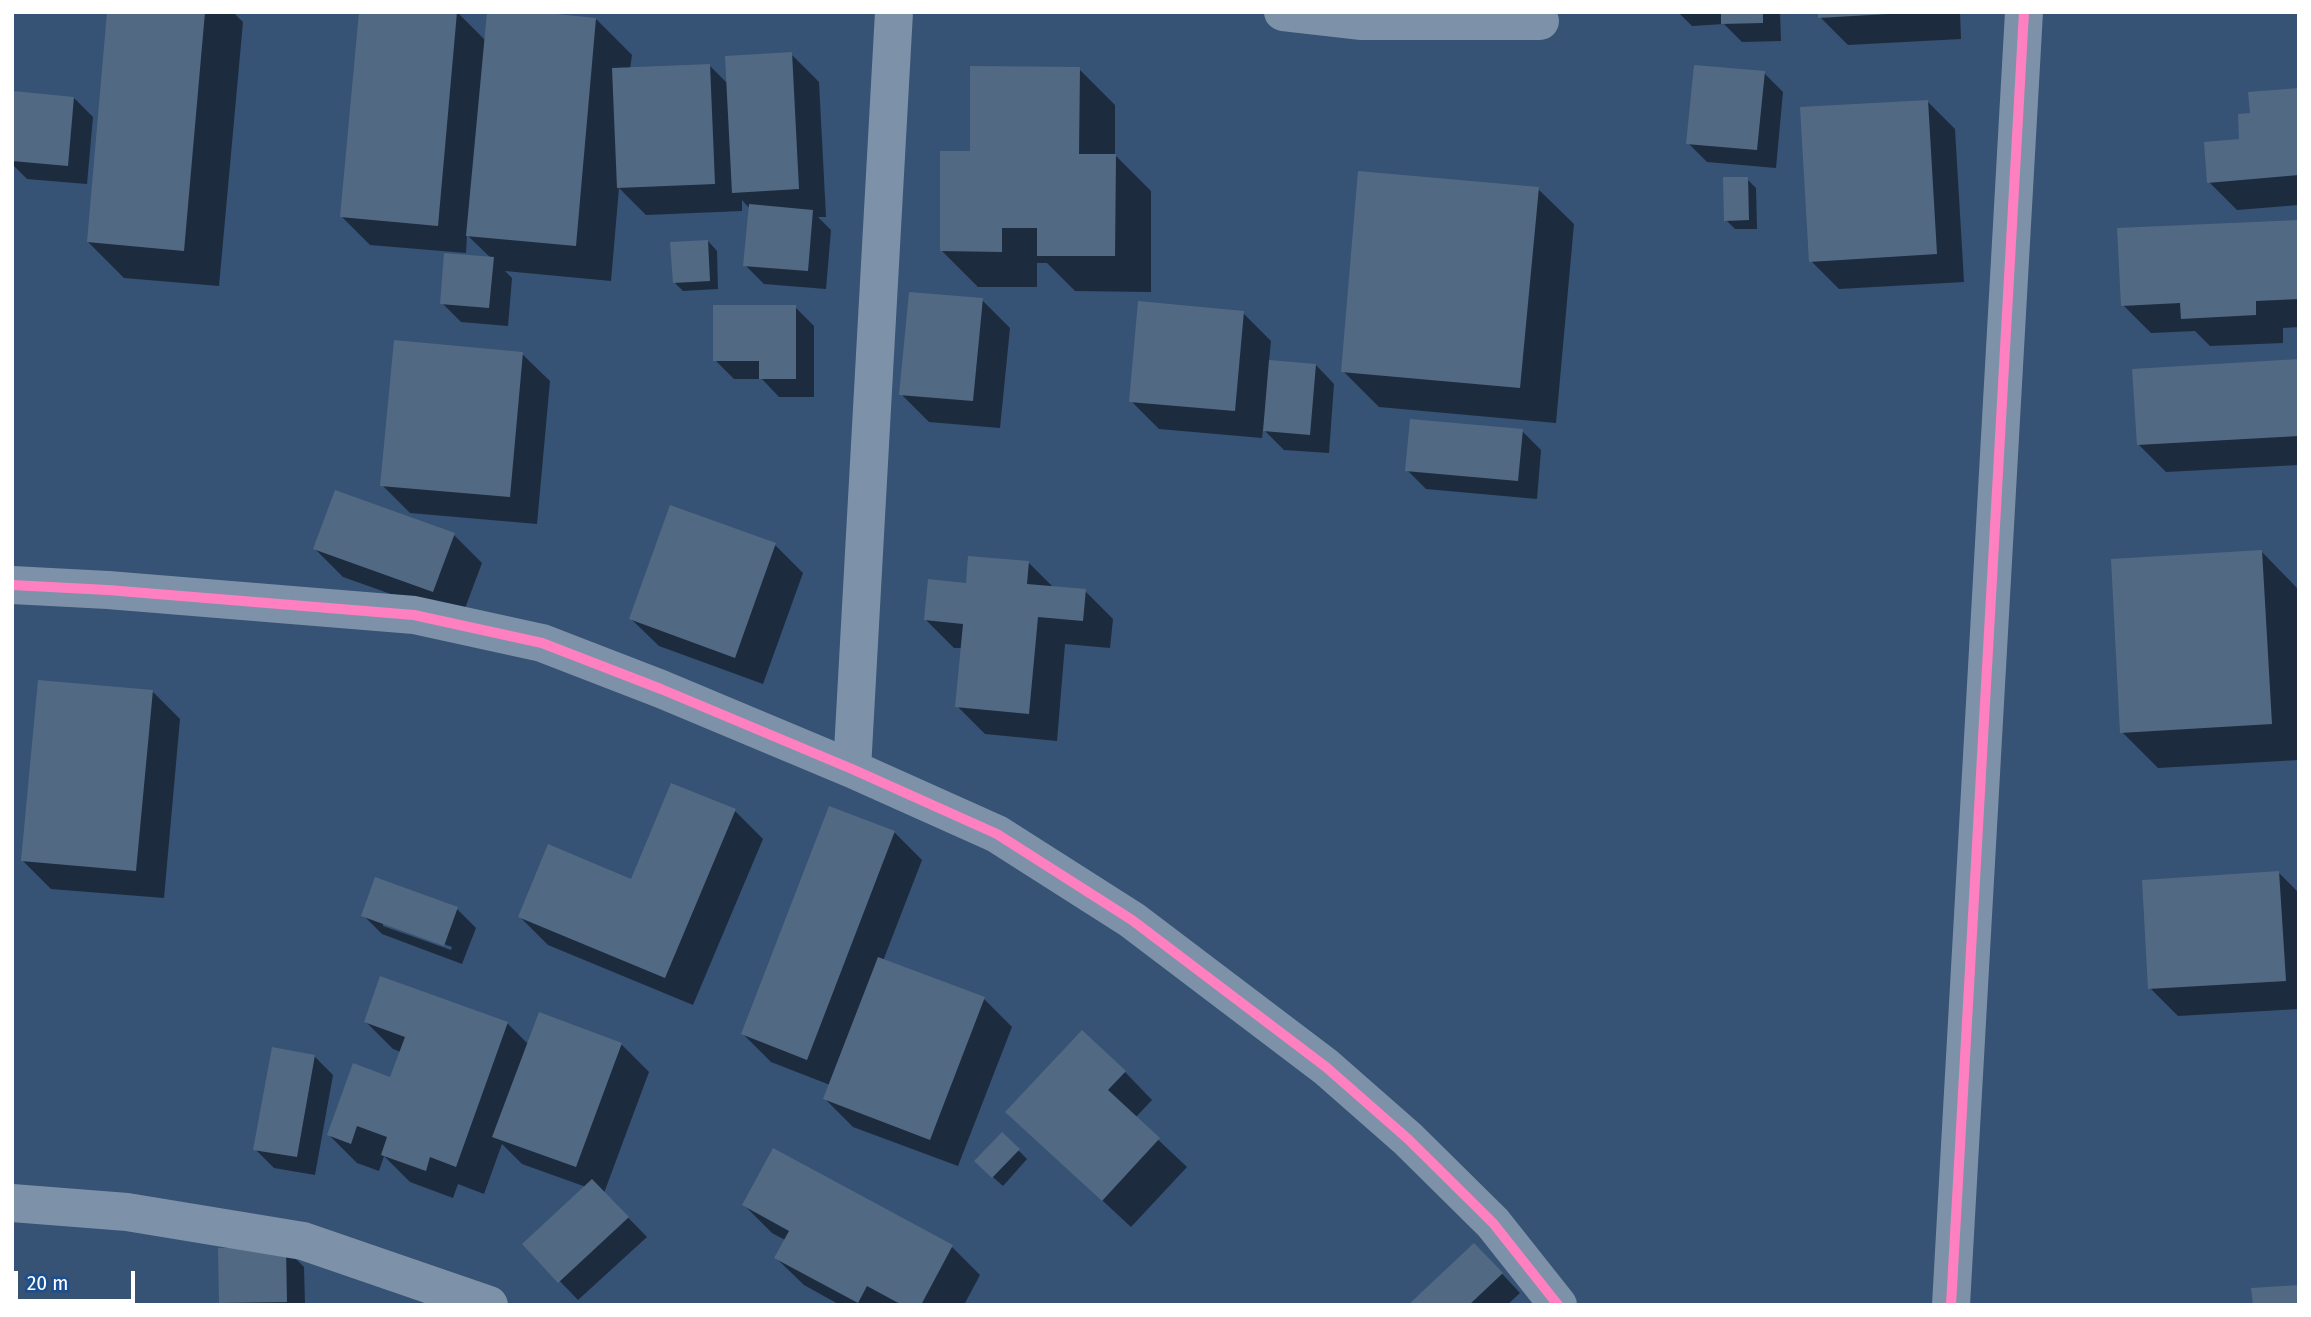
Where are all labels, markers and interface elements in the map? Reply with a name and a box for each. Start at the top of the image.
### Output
scale bar [18,1258,138,1302]
text: 20 m [27,1270,68,1296]

